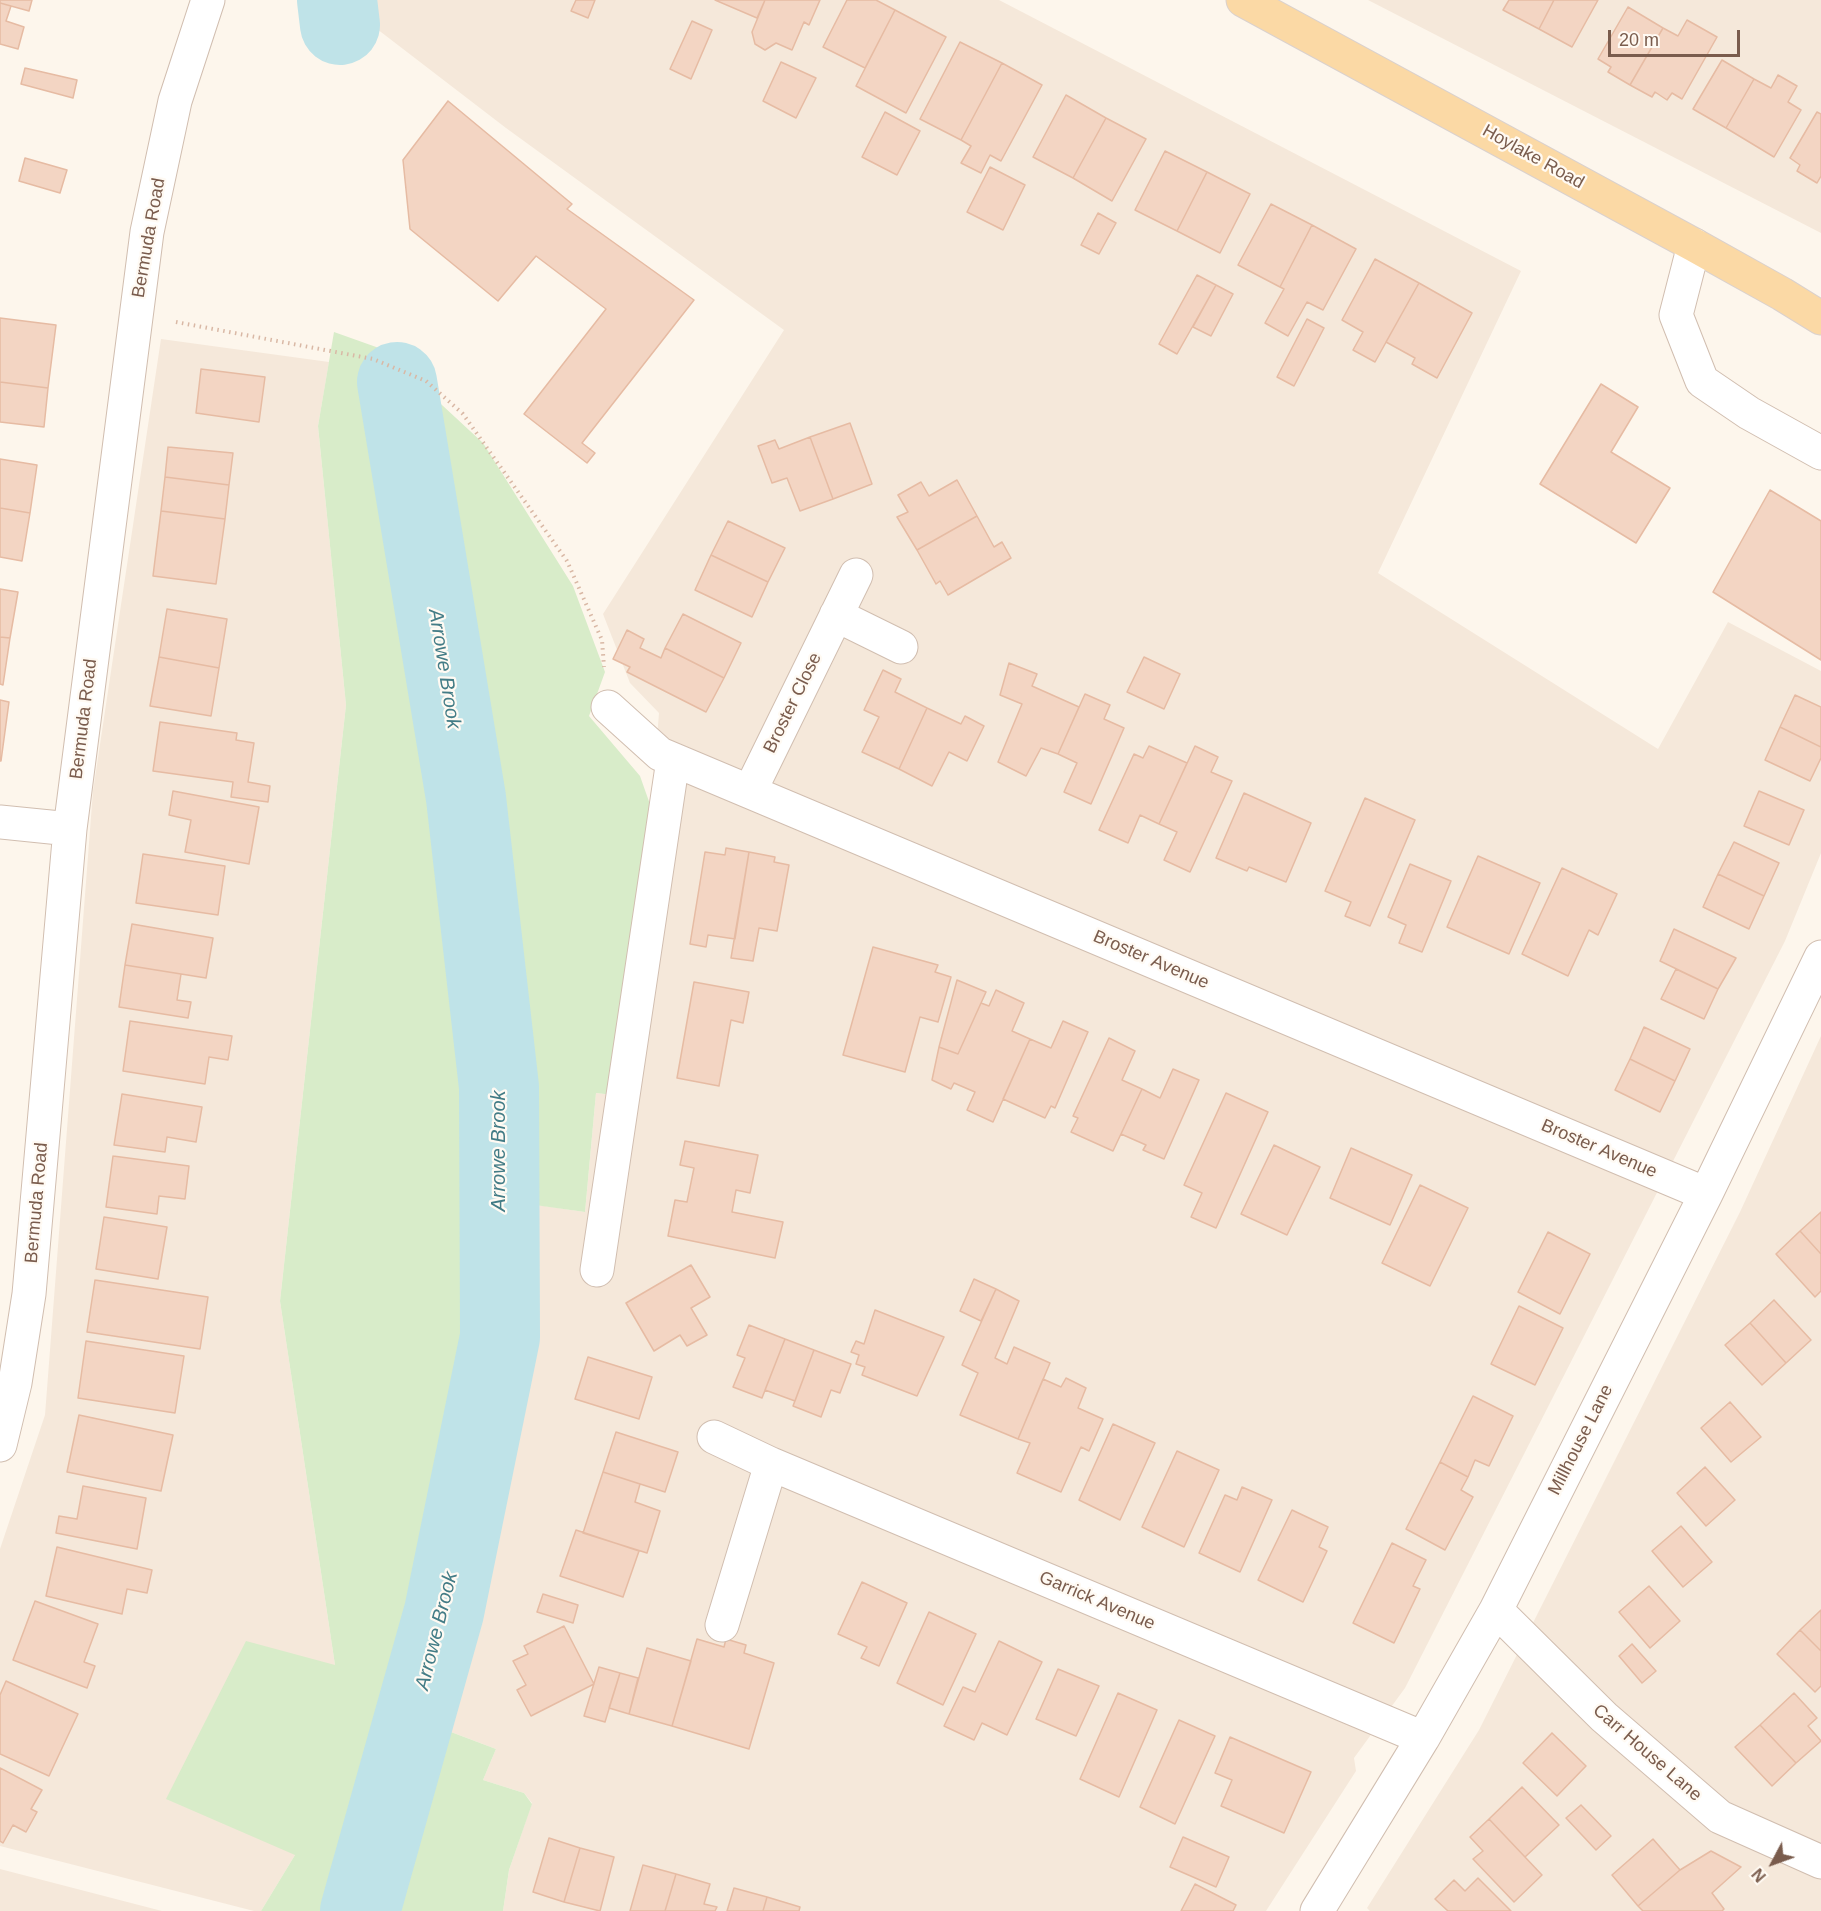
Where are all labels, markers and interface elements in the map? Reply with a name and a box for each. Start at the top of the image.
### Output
scale bar [1611,18,1743,56]
text: 20 m [1619,30,1659,50]
street label: Hoylake Road [1478,120,1588,194]
street label: Bermuda Road [128,177,170,299]
water label: Arrowe Brook [423,607,465,731]
street label: Broster Close [759,649,827,757]
street label: Bermuda Road [66,658,102,780]
street label: Broster Avenue [1090,926,1212,994]
water label: Arrowe Brook [487,1090,511,1212]
street label: Broster Avenue [1538,1115,1660,1183]
street label: Bermuda Road [21,1142,53,1264]
street label: Millhouse Lane [1544,1381,1618,1499]
street label: Garrick Avenue [1036,1567,1158,1635]
water label: Arrowe Brook [411,1569,463,1693]
street label: Carr House Lane [1588,1700,1706,1806]
north arrow [1743,1833,1803,1893]
text: N [1749,1865,1769,1885]

